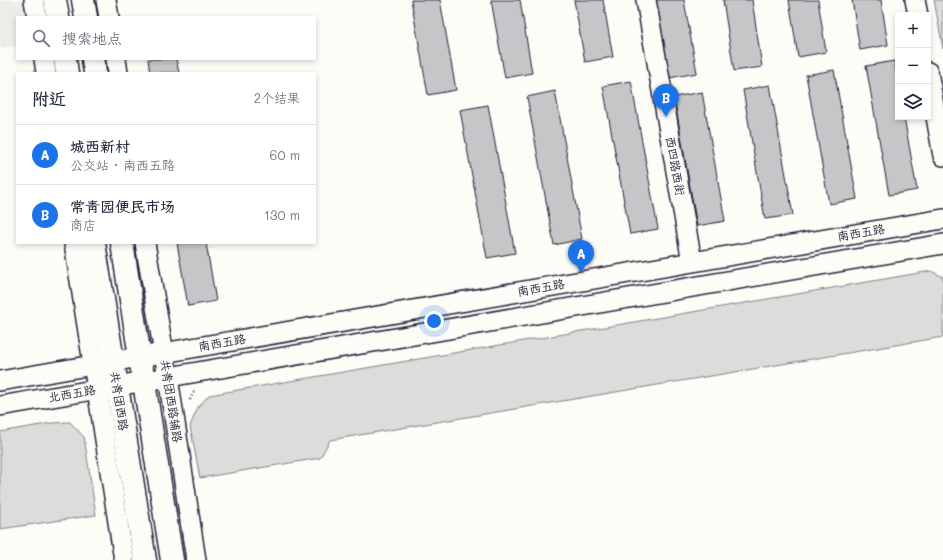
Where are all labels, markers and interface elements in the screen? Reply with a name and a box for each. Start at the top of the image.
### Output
map controls [895,12,931,120]
button: + [895,12,931,48]
search box [16,16,316,60]
icon: search [30,27,52,49]
text: 搜索地点 [62,28,122,48]
button: − [895,48,931,84]
pin: B [653,84,679,117]
button: layers [895,84,931,120]
text: 附近 [32,87,66,109]
text: 2个结果 [254,89,300,106]
street label: 西四路西街 [663,135,689,197]
text: 城西新村 [70,136,130,156]
text: A [40,146,50,163]
text: 60 m [270,146,300,163]
text: 公交站 · 南西五路 [70,156,175,173]
text: 常青园便民市场 [70,196,175,216]
text: B [41,206,49,223]
text: 130 m [264,206,300,223]
text: 商店 [70,216,96,233]
street label: 南西五路 [836,220,886,244]
pin: A [568,240,594,273]
street label: 南西五路 [516,275,566,299]
your location [424,311,444,331]
street label: 南西五路 [197,330,247,354]
street label: 共青团西路辅路 [158,358,186,444]
street label: 共青团西路 [107,370,133,432]
street label: 北西五路 [47,381,97,405]

